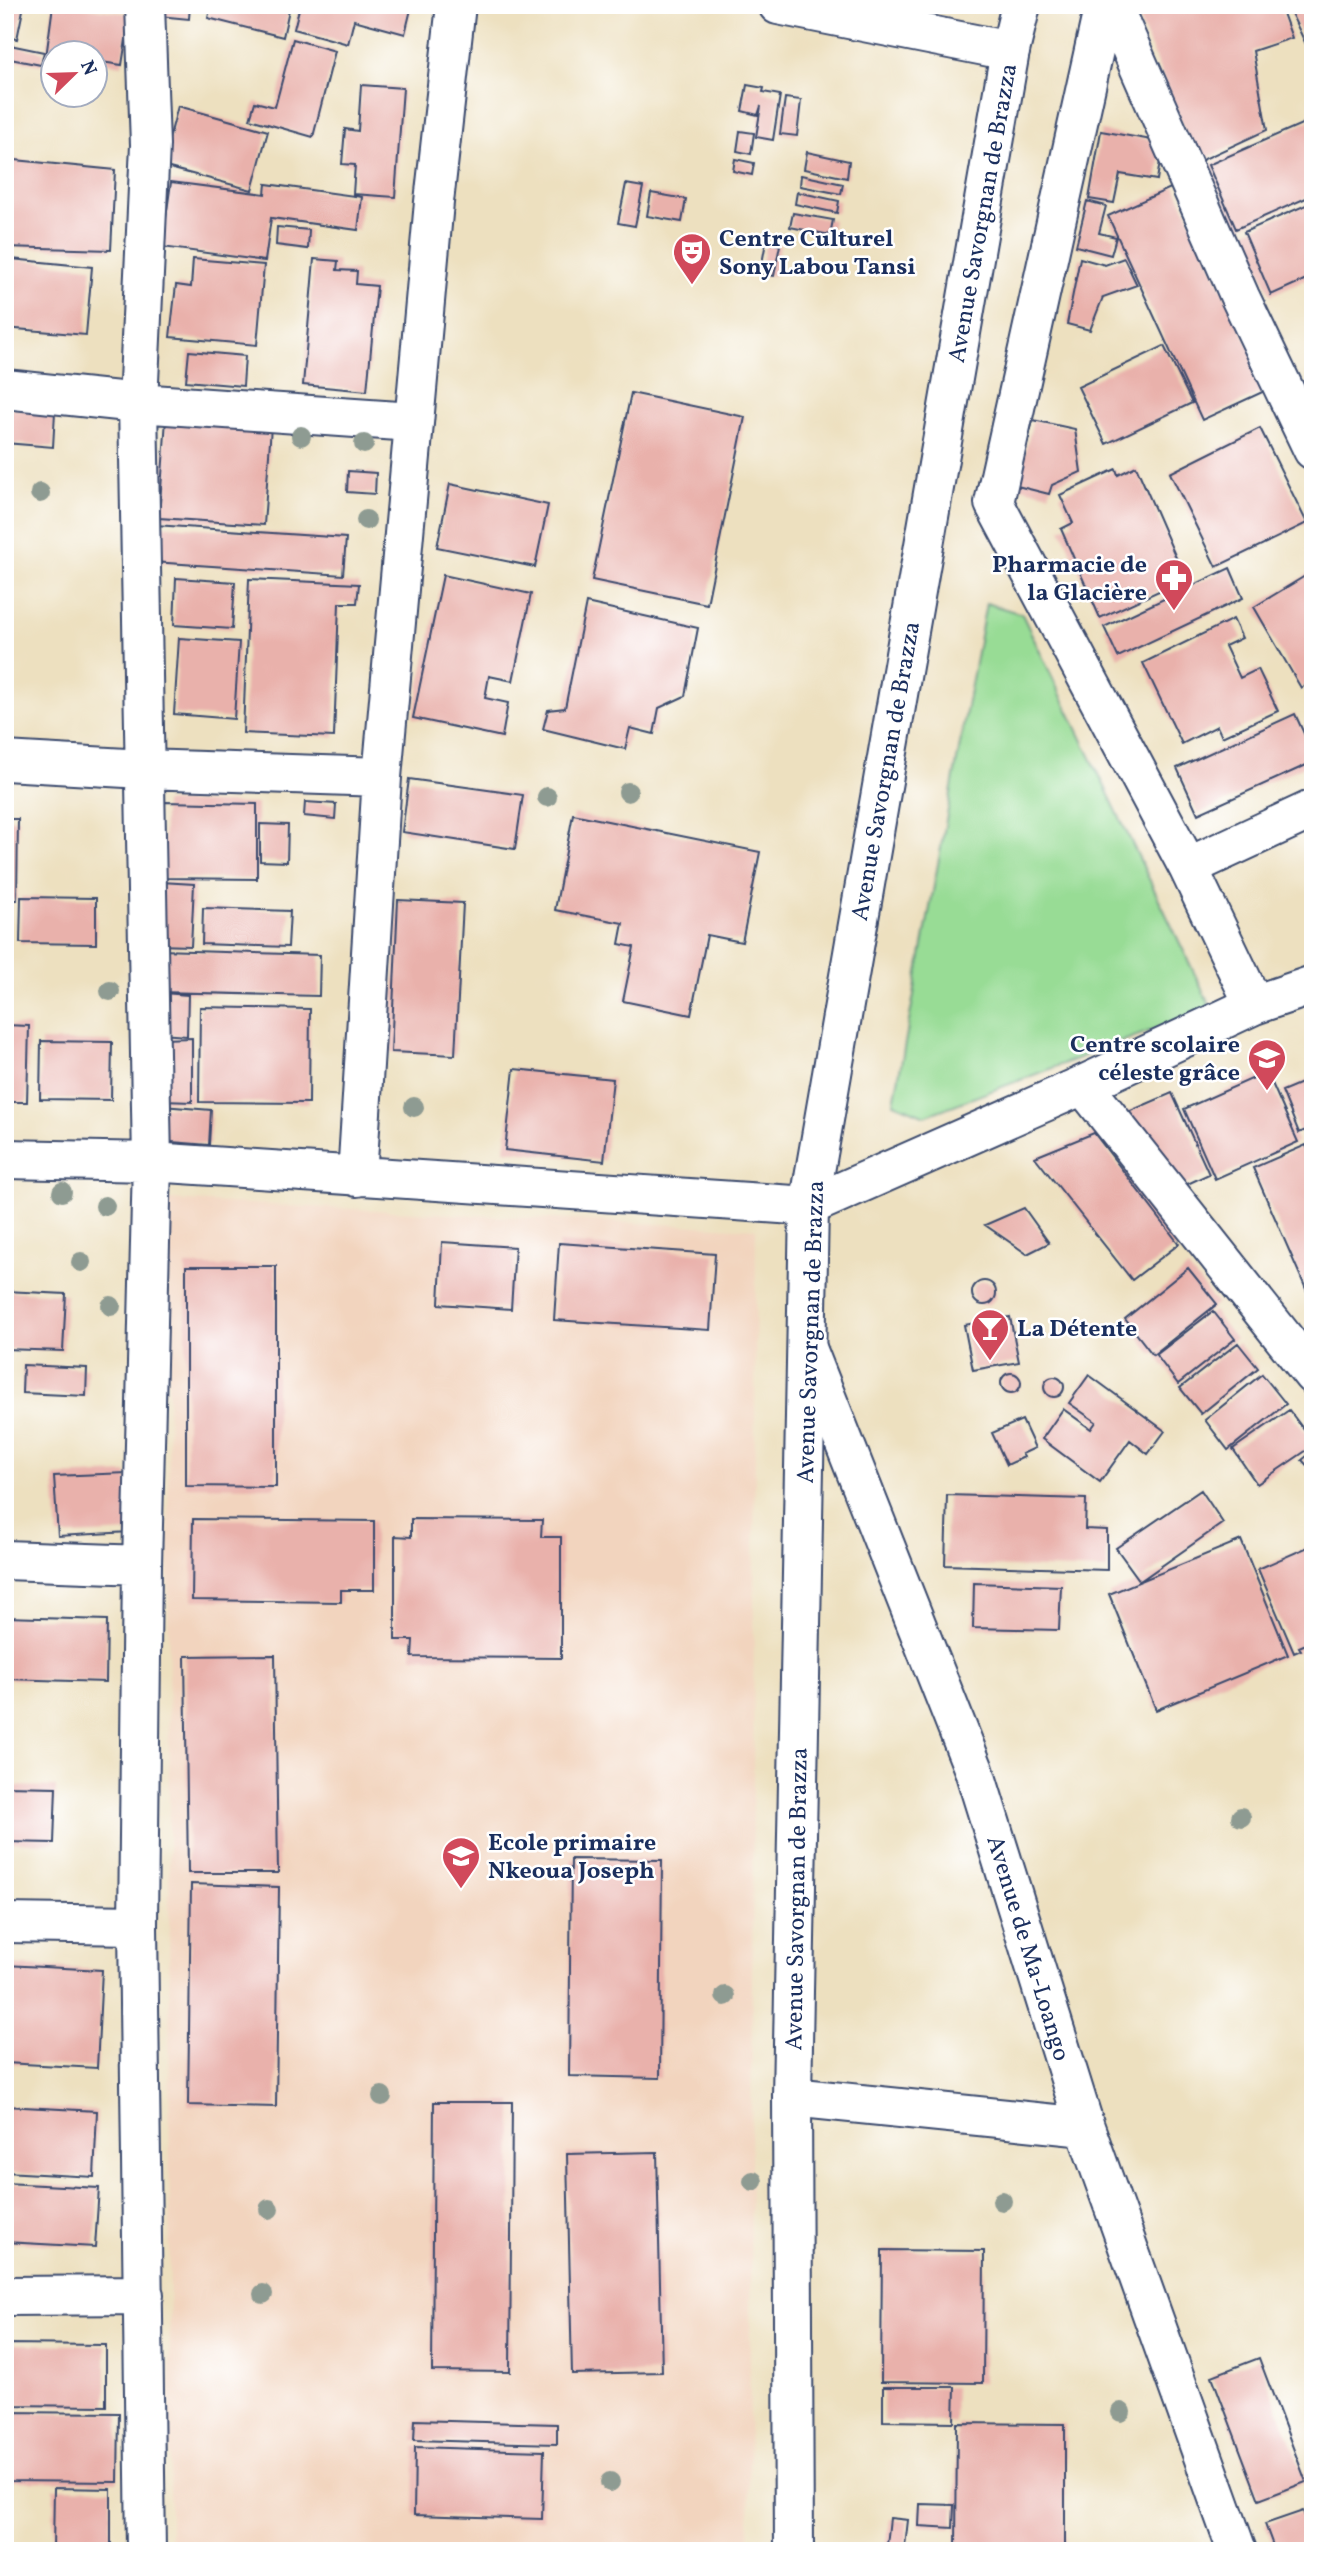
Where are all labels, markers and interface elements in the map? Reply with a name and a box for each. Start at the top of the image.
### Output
north arrow [38,38,108,108]
text: N [73,57,103,80]
street label: Avenue Savorgnan de Brazza [941,61,1027,366]
place label: Centre Culturel Sony Labou Tansi [719,223,916,285]
theatre icon: Centre Culturel Sony Labou Tansi [671,231,713,286]
place label: Pharmacie de la Glacière [992,549,1147,611]
pharmacy icon: Pharmacie de la Glacière [1153,557,1195,612]
street label: Avenue Savorgnan de Brazza [844,619,930,924]
place label: Centre scolaire céleste grâce [1070,1029,1240,1091]
school or university icon: Centre scolaire céleste grâce [1246,1037,1288,1092]
street label: Avenue Savorgnan de Brazza [790,1180,834,1484]
bar icon: La Détente [969,1307,1011,1362]
place label: La Détente [1017,1313,1137,1347]
street label: Avenue Savorgnan de Brazza [778,1747,818,2051]
place label: Ecole primaire Nkeoua Joseph [488,1827,656,1889]
street label: Avenue de Ma-Loango [977,1832,1078,2066]
school or university icon: Ecole primaire Nkeoua Joseph [440,1835,482,1890]

